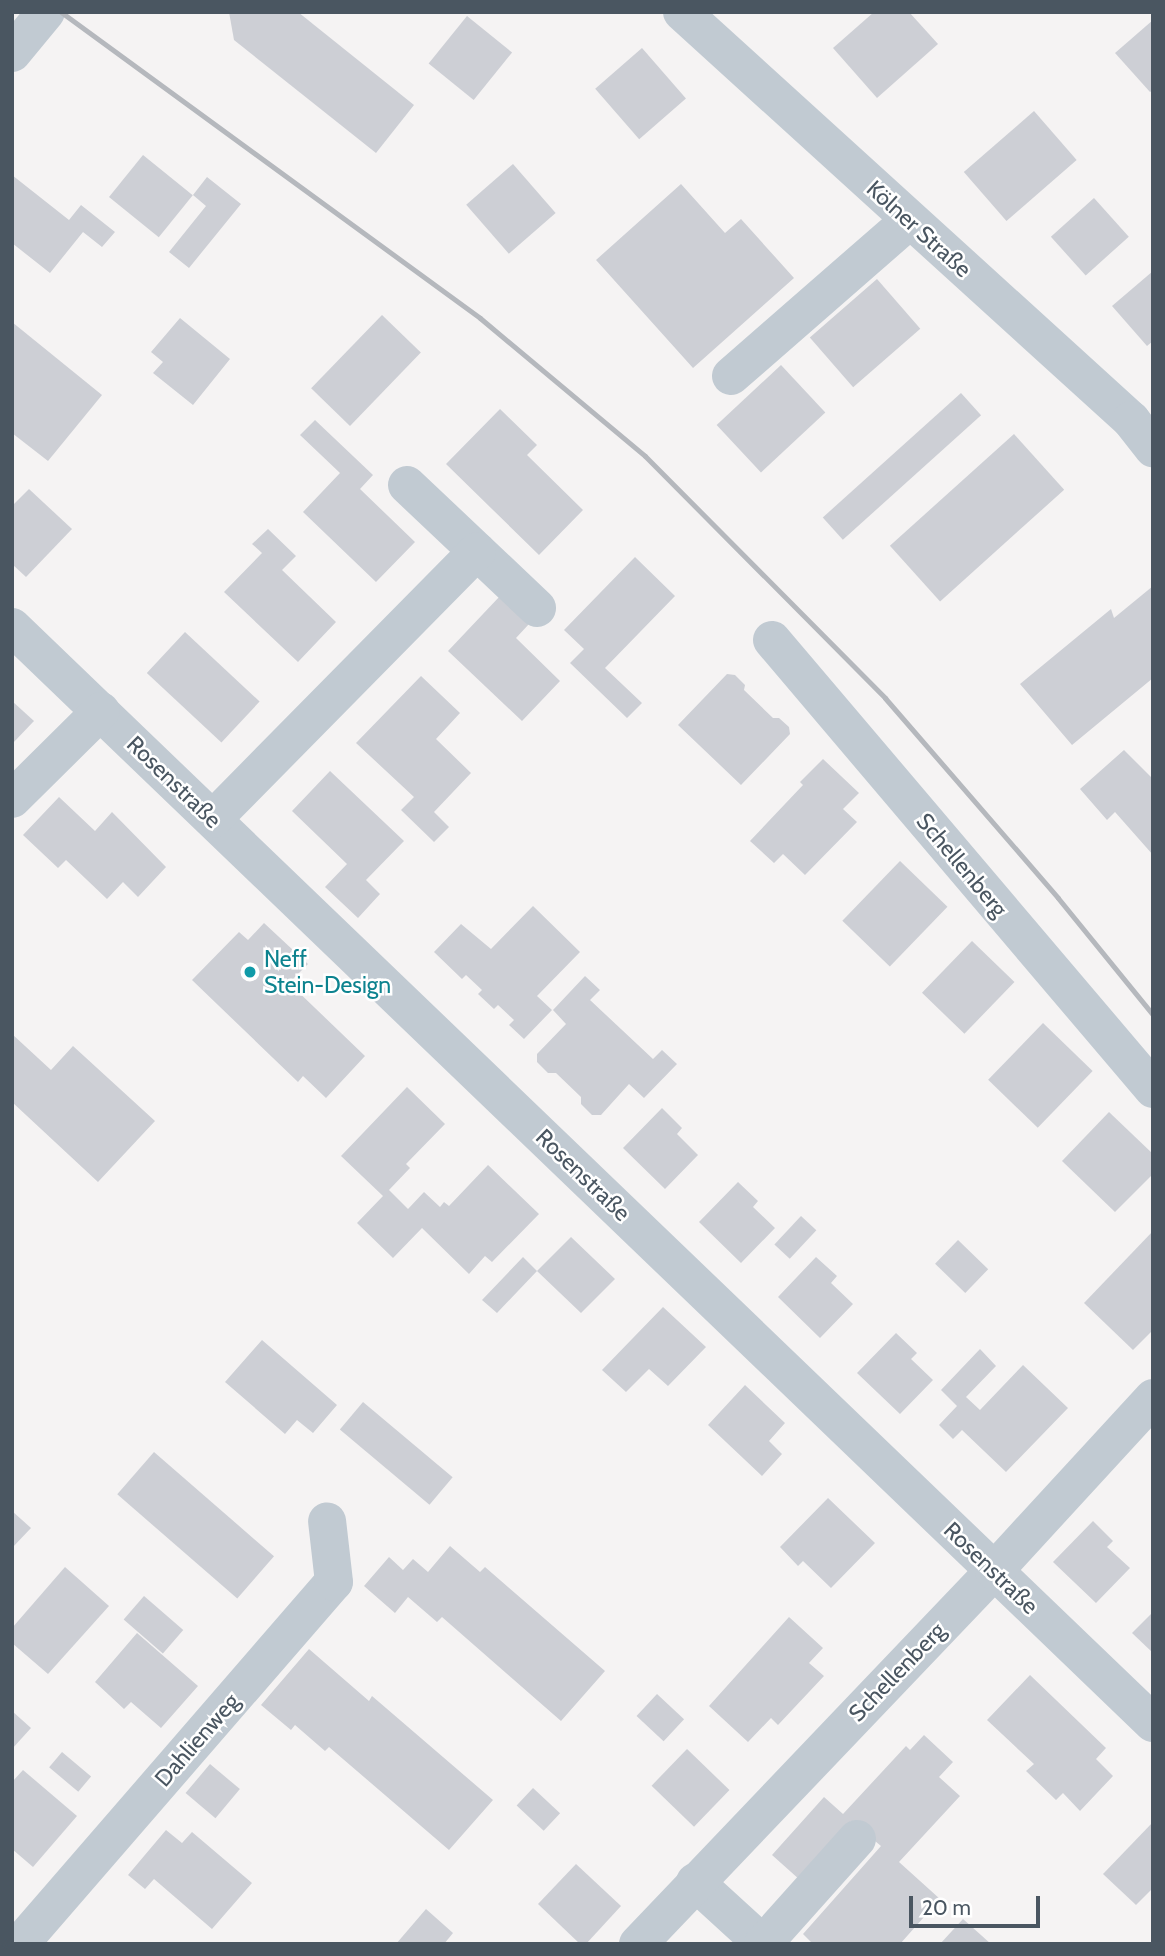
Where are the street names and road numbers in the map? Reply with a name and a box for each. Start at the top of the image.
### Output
street label: Kölner Straße [861,175,977,283]
street label: Rosenstraße [121,730,227,834]
street label: Schellenberg [911,808,1013,922]
street label: Rosenstraße [530,1123,636,1227]
street label: Rosenstraße [938,1516,1044,1620]
street label: Schellenberg [843,1617,951,1727]
street label: Dahlienweg [149,1688,245,1792]

